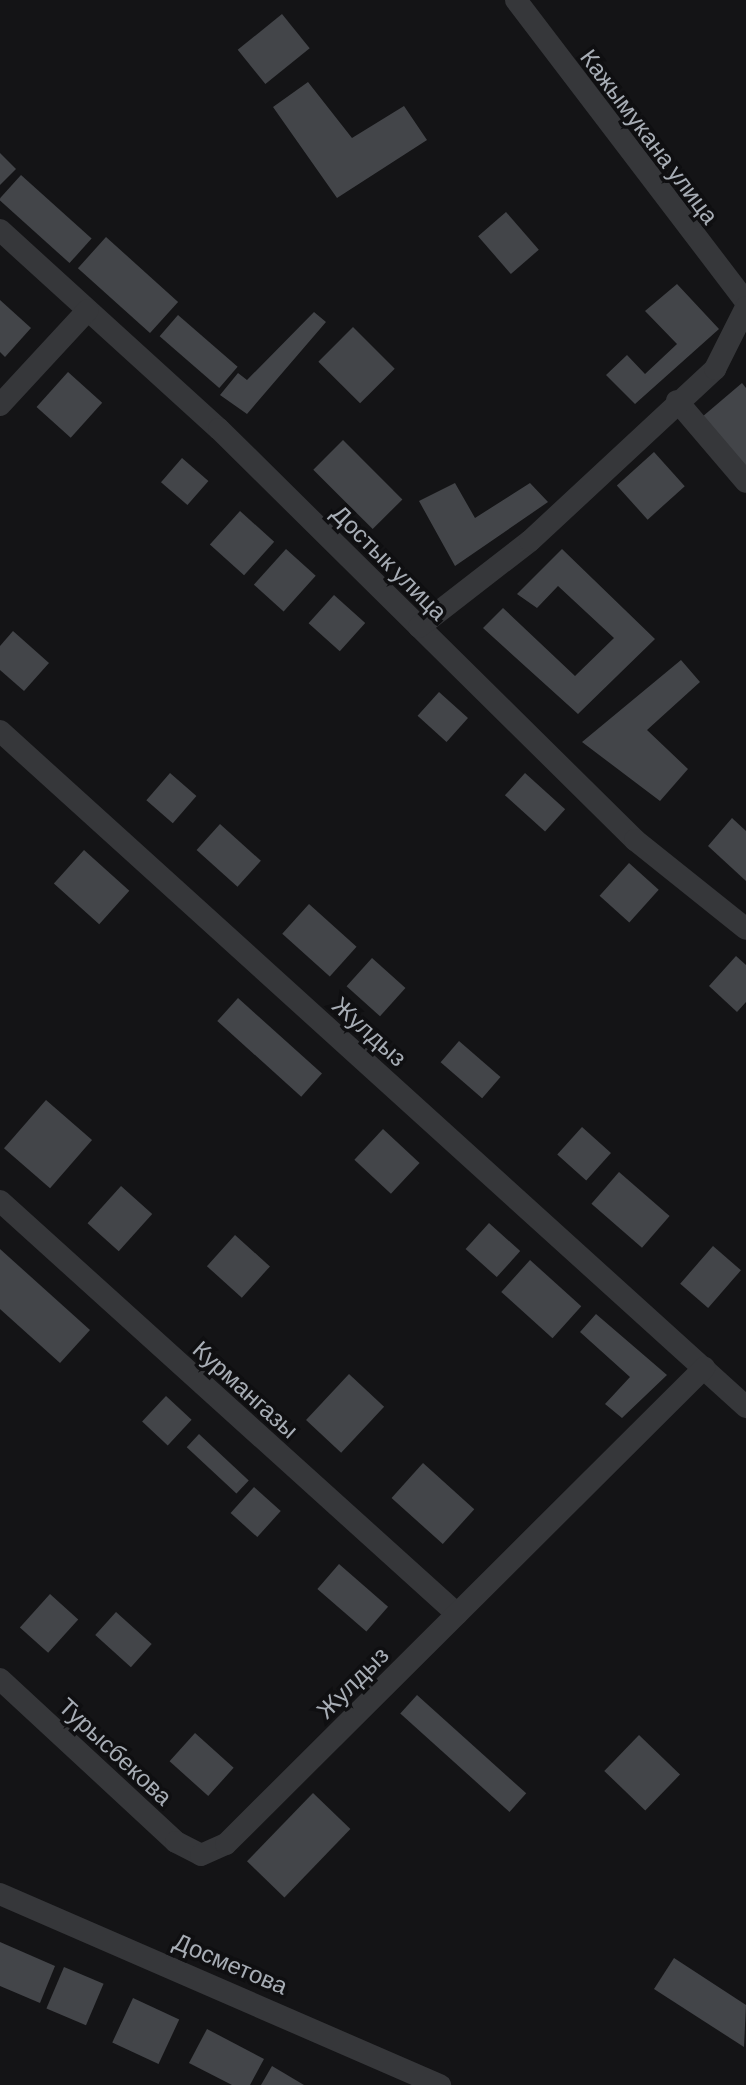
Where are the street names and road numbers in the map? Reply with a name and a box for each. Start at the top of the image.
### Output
street label: Кажымукана улица [575,43,725,229]
street label: Достык улица [326,498,454,626]
street label: Жулдыз [327,990,413,1072]
street label: Курмангазы [187,1334,305,1444]
street label: Жулдыз [310,1640,394,1724]
street label: Турысбекова [53,1691,179,1811]
street label: Досметова [170,1926,292,2000]

